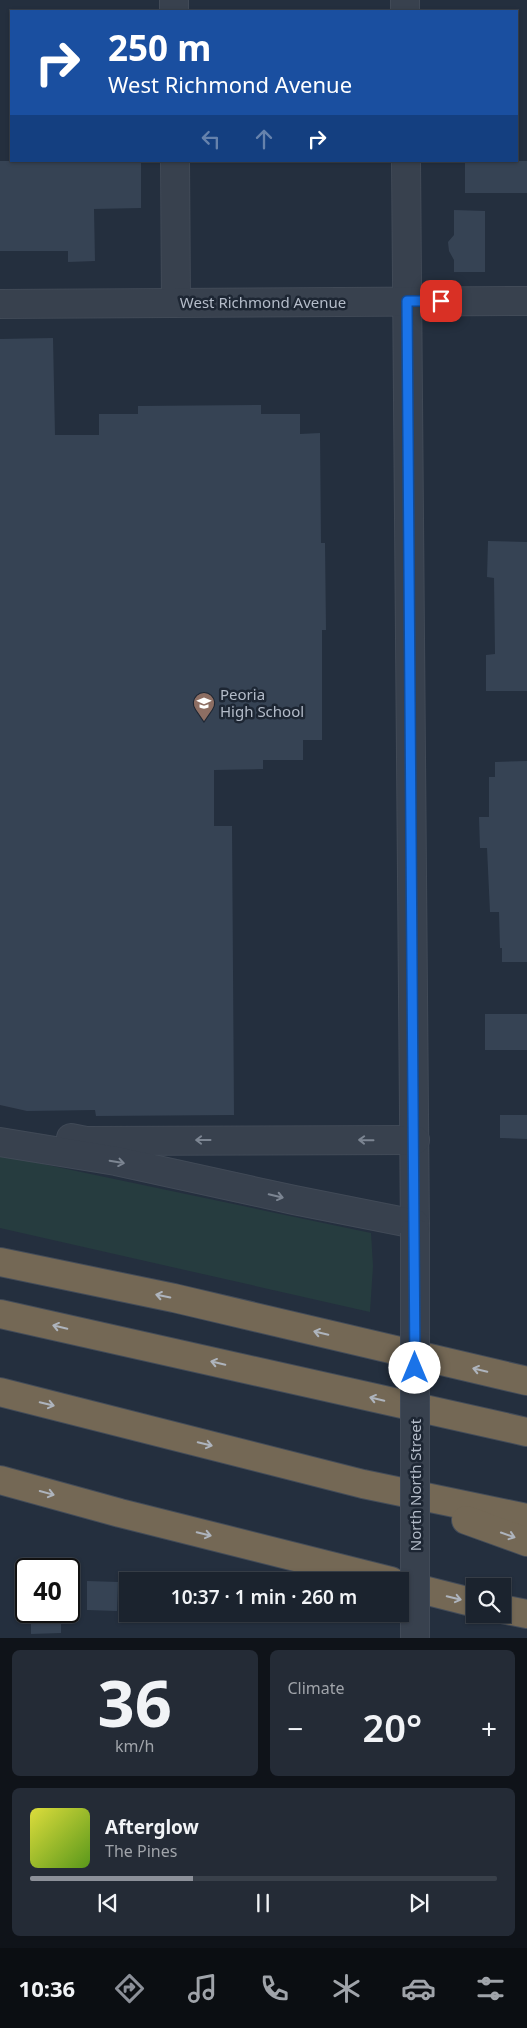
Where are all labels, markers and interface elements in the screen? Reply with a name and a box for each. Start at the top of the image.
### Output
text: 250 m [108,24,211,71]
icon: right [25,30,90,95]
text: West Richmond Avenue [108,69,352,99]
icon: left [197,125,225,153]
icon: ahead [250,125,278,153]
icon: right [303,125,331,153]
pin [420,280,462,322]
icon: arrive [427,287,455,315]
street label: West Richmond Avenue [180,292,346,312]
place label: Peoria High School [220,684,304,721]
school or university icon: Peoria High School [192,691,216,722]
one-way arrow [196,1135,212,1145]
one-way arrow [358,1135,374,1145]
one-way arrow [109,1157,125,1167]
one-way arrow [267,1192,283,1201]
one-way arrow [155,1291,171,1300]
one-way arrow [52,1322,68,1332]
one-way arrow [314,1328,330,1337]
position arrow [388,1341,440,1393]
one-way arrow [211,1358,227,1367]
one-way arrow [472,1365,488,1374]
one-way arrow [369,1393,385,1403]
one-way arrow [39,1400,55,1409]
street label: North North Street [405,1418,425,1551]
one-way arrow [196,1440,212,1449]
one-way arrow [39,1489,55,1498]
one-way arrow [196,1530,212,1539]
one-way arrow [499,1531,515,1540]
speed limit sign: 40 [15,1558,80,1623]
map controls [466,1578,511,1623]
button: search [466,1578,511,1623]
text: 10:37 · 1 min · 260 m [171,1584,357,1610]
one-way arrow [446,1593,462,1603]
text: 36 [98,1658,172,1746]
text: Climate [288,1677,345,1699]
text: 20° [362,1701,422,1753]
text: − [288,1709,304,1747]
text: + [481,1709,497,1747]
text: km/h [115,1735,154,1757]
text: Afterglow [105,1814,199,1840]
text: The Pines [105,1840,177,1862]
icon: previous [94,1889,122,1917]
icon: pause [249,1889,277,1917]
icon: next [405,1889,433,1917]
icon: directions [112,1971,147,2006]
icon: music [185,1971,220,2006]
icon: phone [257,1971,292,2006]
icon: climate [329,1971,364,2006]
icon: car [401,1971,436,2006]
icon: filters [473,1971,508,2006]
text: 10:36 [19,1973,75,2003]

